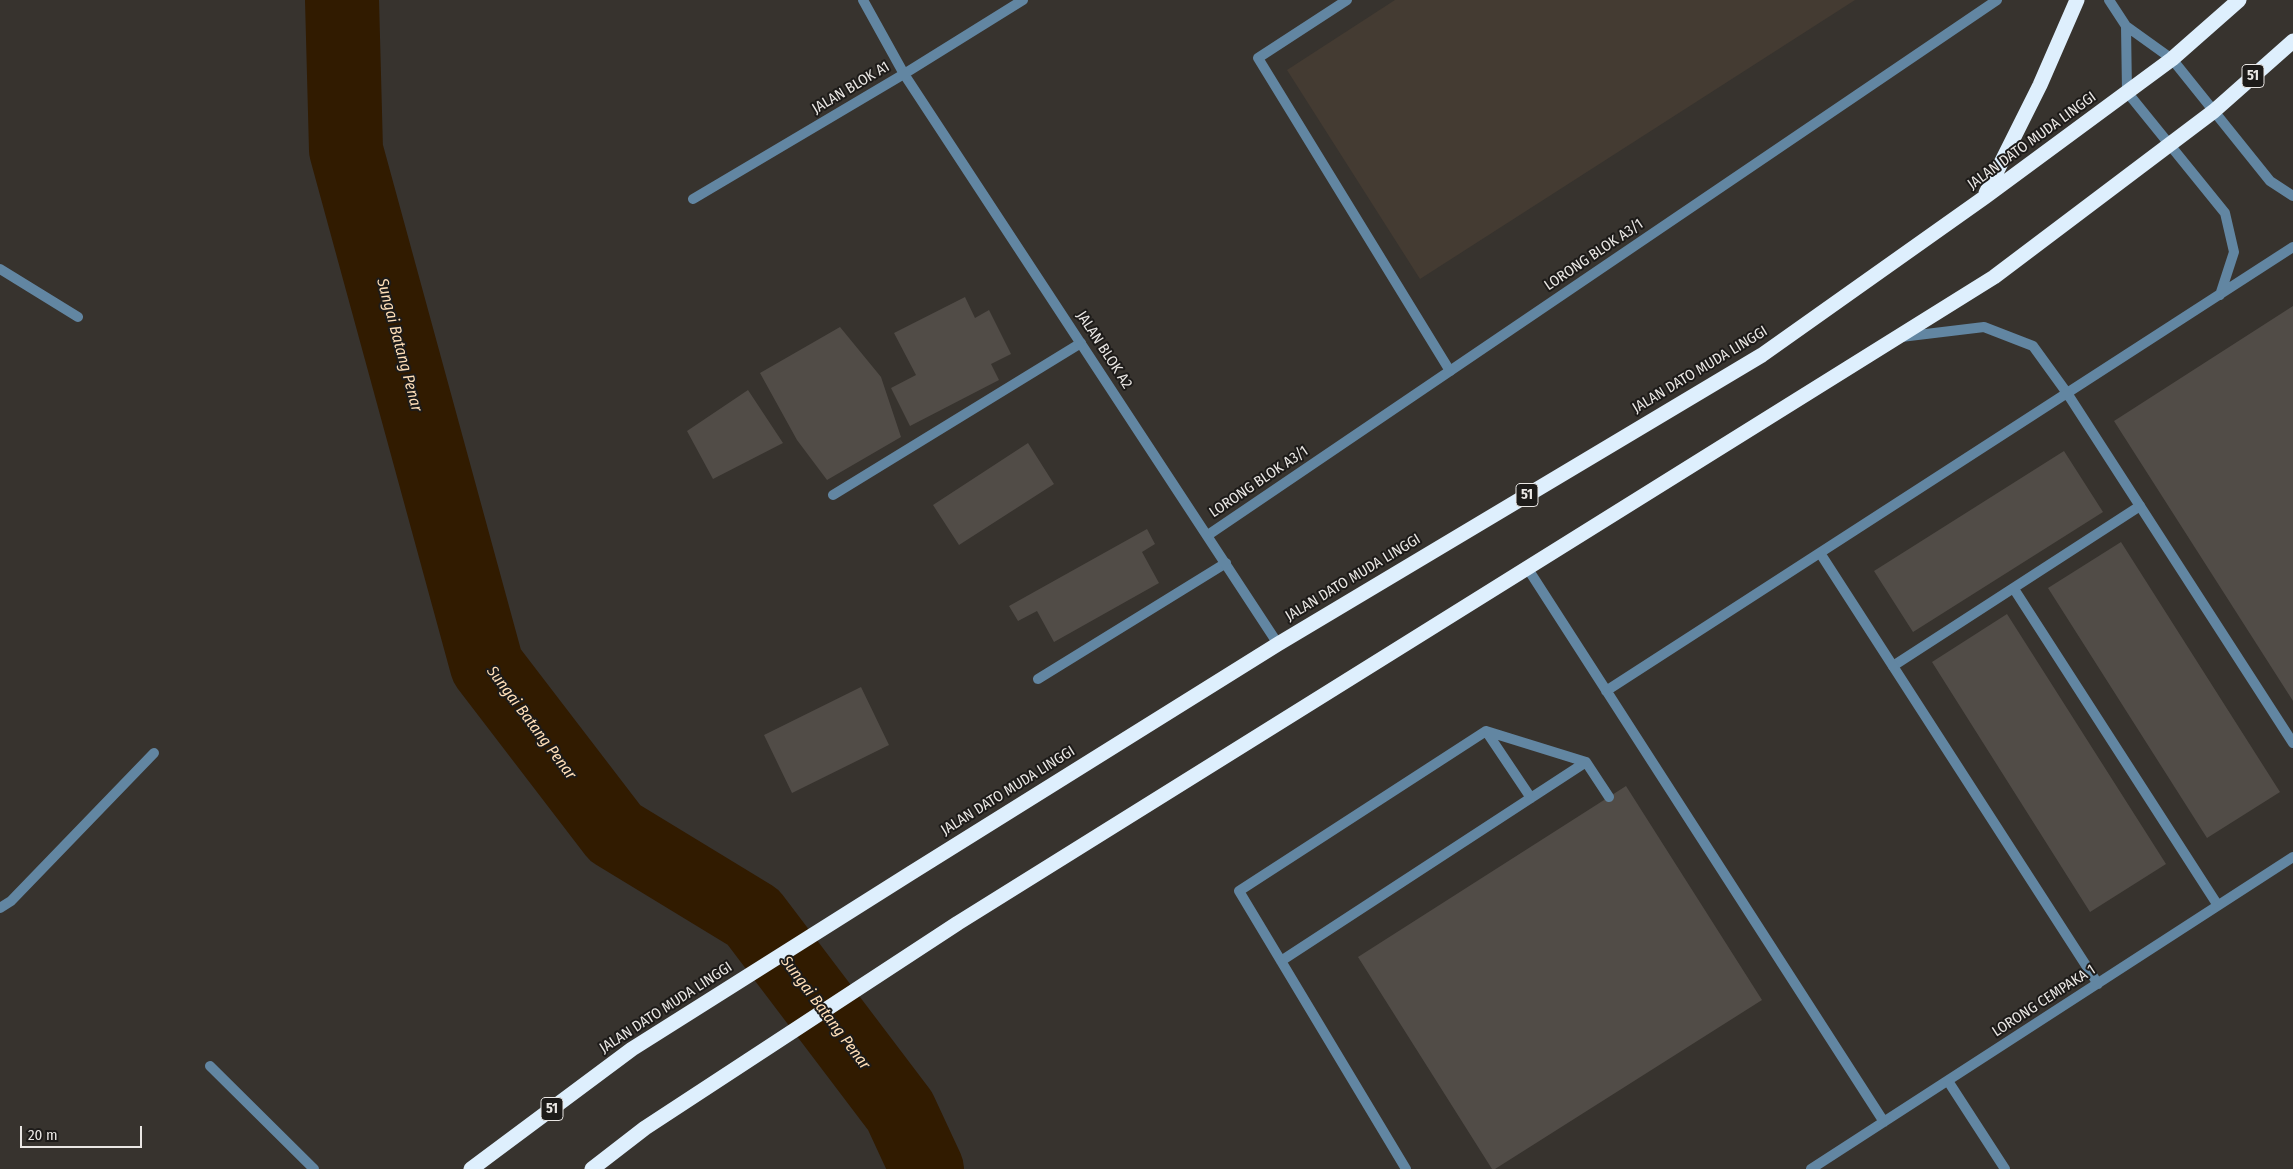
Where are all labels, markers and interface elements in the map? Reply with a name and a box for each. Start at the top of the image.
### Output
street label: JALAN BLOK A1 [809,58,893,118]
road number: 51 [2242,64,2264,88]
street label: JALAN DATO MUDA LINGGI [1964,88,2100,194]
street label: LORONG BLOK A3/1 [1541,215,1647,295]
water label: Sungai Batang Penar [372,276,426,414]
street label: JALAN BLOK A2 [1072,308,1136,392]
street label: JALAN DATO MUDA LINGGI [1629,323,1771,417]
street label: LORONG BLOK A3/1 [1206,442,1312,522]
road number: 51 [1516,484,1538,506]
street label: JALAN DATO MUDA LINGGI [1282,531,1424,625]
water label: Sungai Batang Penar [482,663,580,783]
street label: JALAN DATO MUDA LINGGI [938,742,1078,840]
water label: Sungai Batang Penar [776,953,874,1073]
street label: JALAN DATO MUDA LINGGI [596,958,736,1058]
street label: LORONG CEMPAKA 1 [1989,961,2099,1041]
road number: 51 [541,1098,563,1120]
scale bar [22,1116,145,1148]
text: 20 m [28,1126,58,1144]

